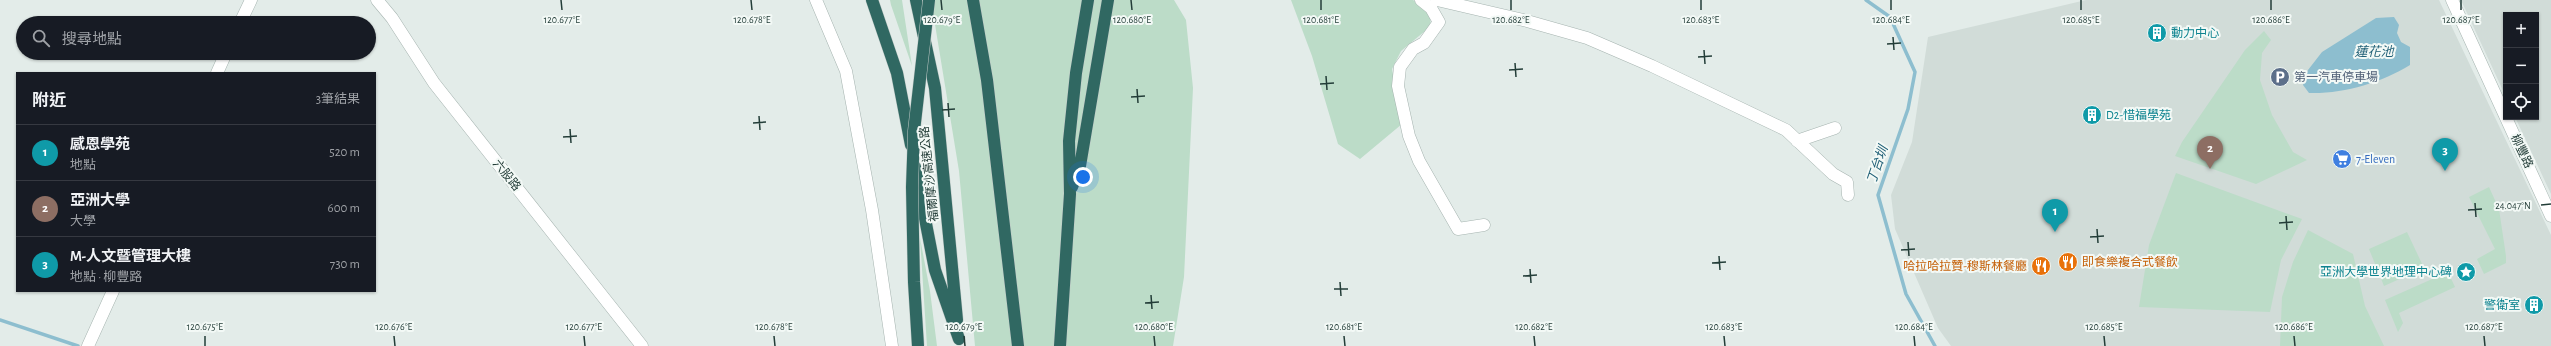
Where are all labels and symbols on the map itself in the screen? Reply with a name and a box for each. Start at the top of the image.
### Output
text: 120.677°E [544,15,580,25]
text: 120.678°E [734,15,771,25]
text: 120.679°E [924,15,961,25]
text: 120.680°E [1113,15,1151,25]
text: 120.681°E [1303,15,1339,25]
text: 120.682°E [1492,15,1530,25]
text: 120.683°E [1683,15,1720,25]
text: 120.684°E [1872,15,1910,25]
text: 120.685°E [2063,15,2100,25]
text: 120.686°E [2252,15,2290,25]
text: 120.687°E [2443,15,2480,25]
building icon: 動力中心 [2146,22,2168,44]
place label: 動力中心 [2171,26,2219,39]
water label: 蓮花池 [2354,45,2395,59]
parking icon: 第一汽車停車場 [2269,66,2291,88]
place label: 第一汽車停車場 [2294,70,2378,83]
building icon: D2-惜福學苑 [2081,104,2103,126]
place label: D2-惜福學苑 [2106,108,2171,121]
street label: 福爾摩沙高速公路 [917,126,940,222]
street label: 柳豐路 [2509,132,2536,170]
pin: 2 [2197,136,2223,169]
pin: 3 [2432,138,2458,171]
water label: 丁台圳 [1865,142,1891,186]
supermarket icon: 7-Eleven [2331,148,2353,170]
place label: 7-Eleven [2356,153,2395,165]
street label: 六股路 [491,157,524,193]
your location [1073,167,1093,187]
pin: 1 [2042,199,2068,232]
text: 24.047°N [2495,201,2531,211]
restaurant icon: 即食樂複合式餐飲 [2057,251,2079,273]
restaurant icon: 哈拉哈拉贊-穆斯林餐廳 [2030,255,2052,277]
place label: 即食樂複合式餐飲 [2082,255,2178,268]
place label: 哈拉哈拉贊-穆斯林餐廳 [1903,259,2027,272]
place icon: 亞洲大學世界地理中心碑 [2455,261,2477,283]
place label: 亞洲大學世界地理中心碑 [2320,265,2452,278]
building icon: 警衛室 [2523,294,2545,316]
place label: 警衛室 [2484,298,2520,311]
text: 120.675°E [187,322,223,332]
text: 120.676°E [376,322,413,332]
text: 120.677°E [566,322,602,332]
text: 120.678°E [756,322,793,332]
text: 120.679°E [946,322,983,332]
text: 120.680°E [1135,322,1173,332]
text: 120.681°E [1326,322,1362,332]
text: 120.682°E [1515,322,1553,332]
text: 120.683°E [1706,322,1743,332]
text: 120.684°E [1895,322,1933,332]
text: 120.685°E [2086,322,2123,332]
text: 120.686°E [2275,322,2313,332]
text: 120.687°E [2466,322,2503,332]

